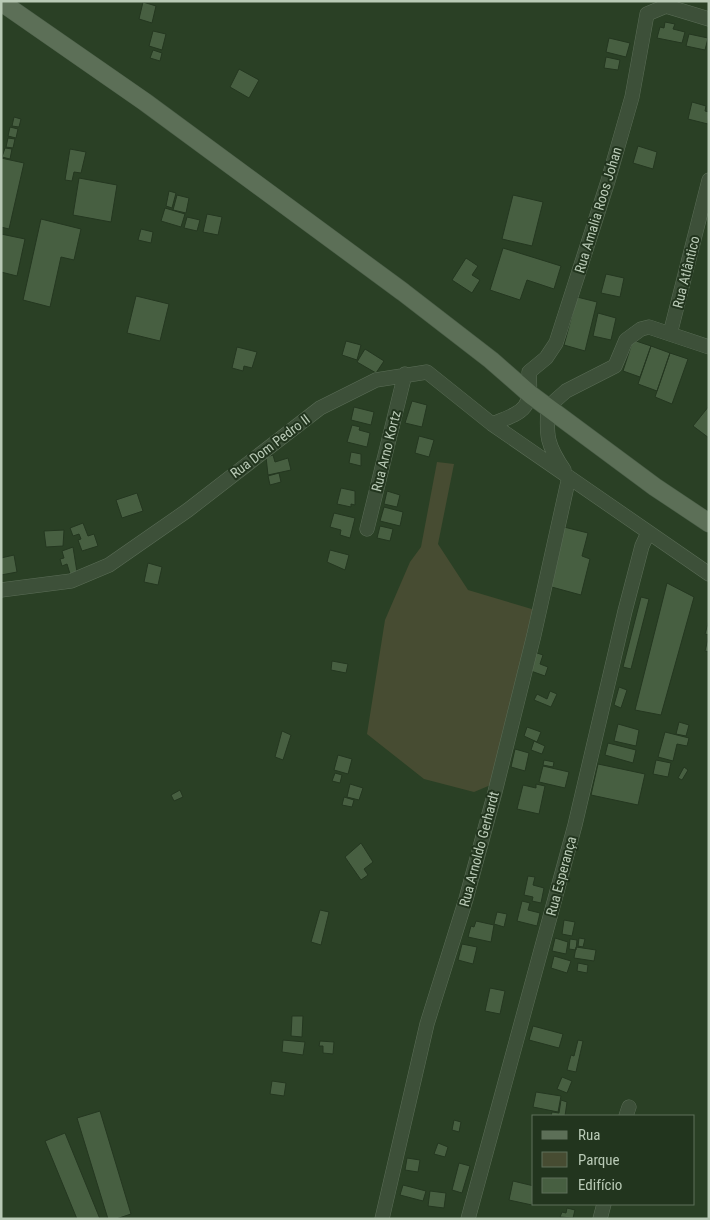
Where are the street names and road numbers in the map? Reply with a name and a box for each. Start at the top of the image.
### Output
street label: Rua Amalia Roos Johan [571,145,625,275]
street label: Rua Atlântico [669,234,703,310]
street label: Rua Arno Kortz [368,409,404,493]
street label: Rua Dom Pedro II [227,411,313,481]
street label: Rua Arnoldo Gerhardt [456,790,502,908]
street label: Rua Esperança [543,835,579,917]

